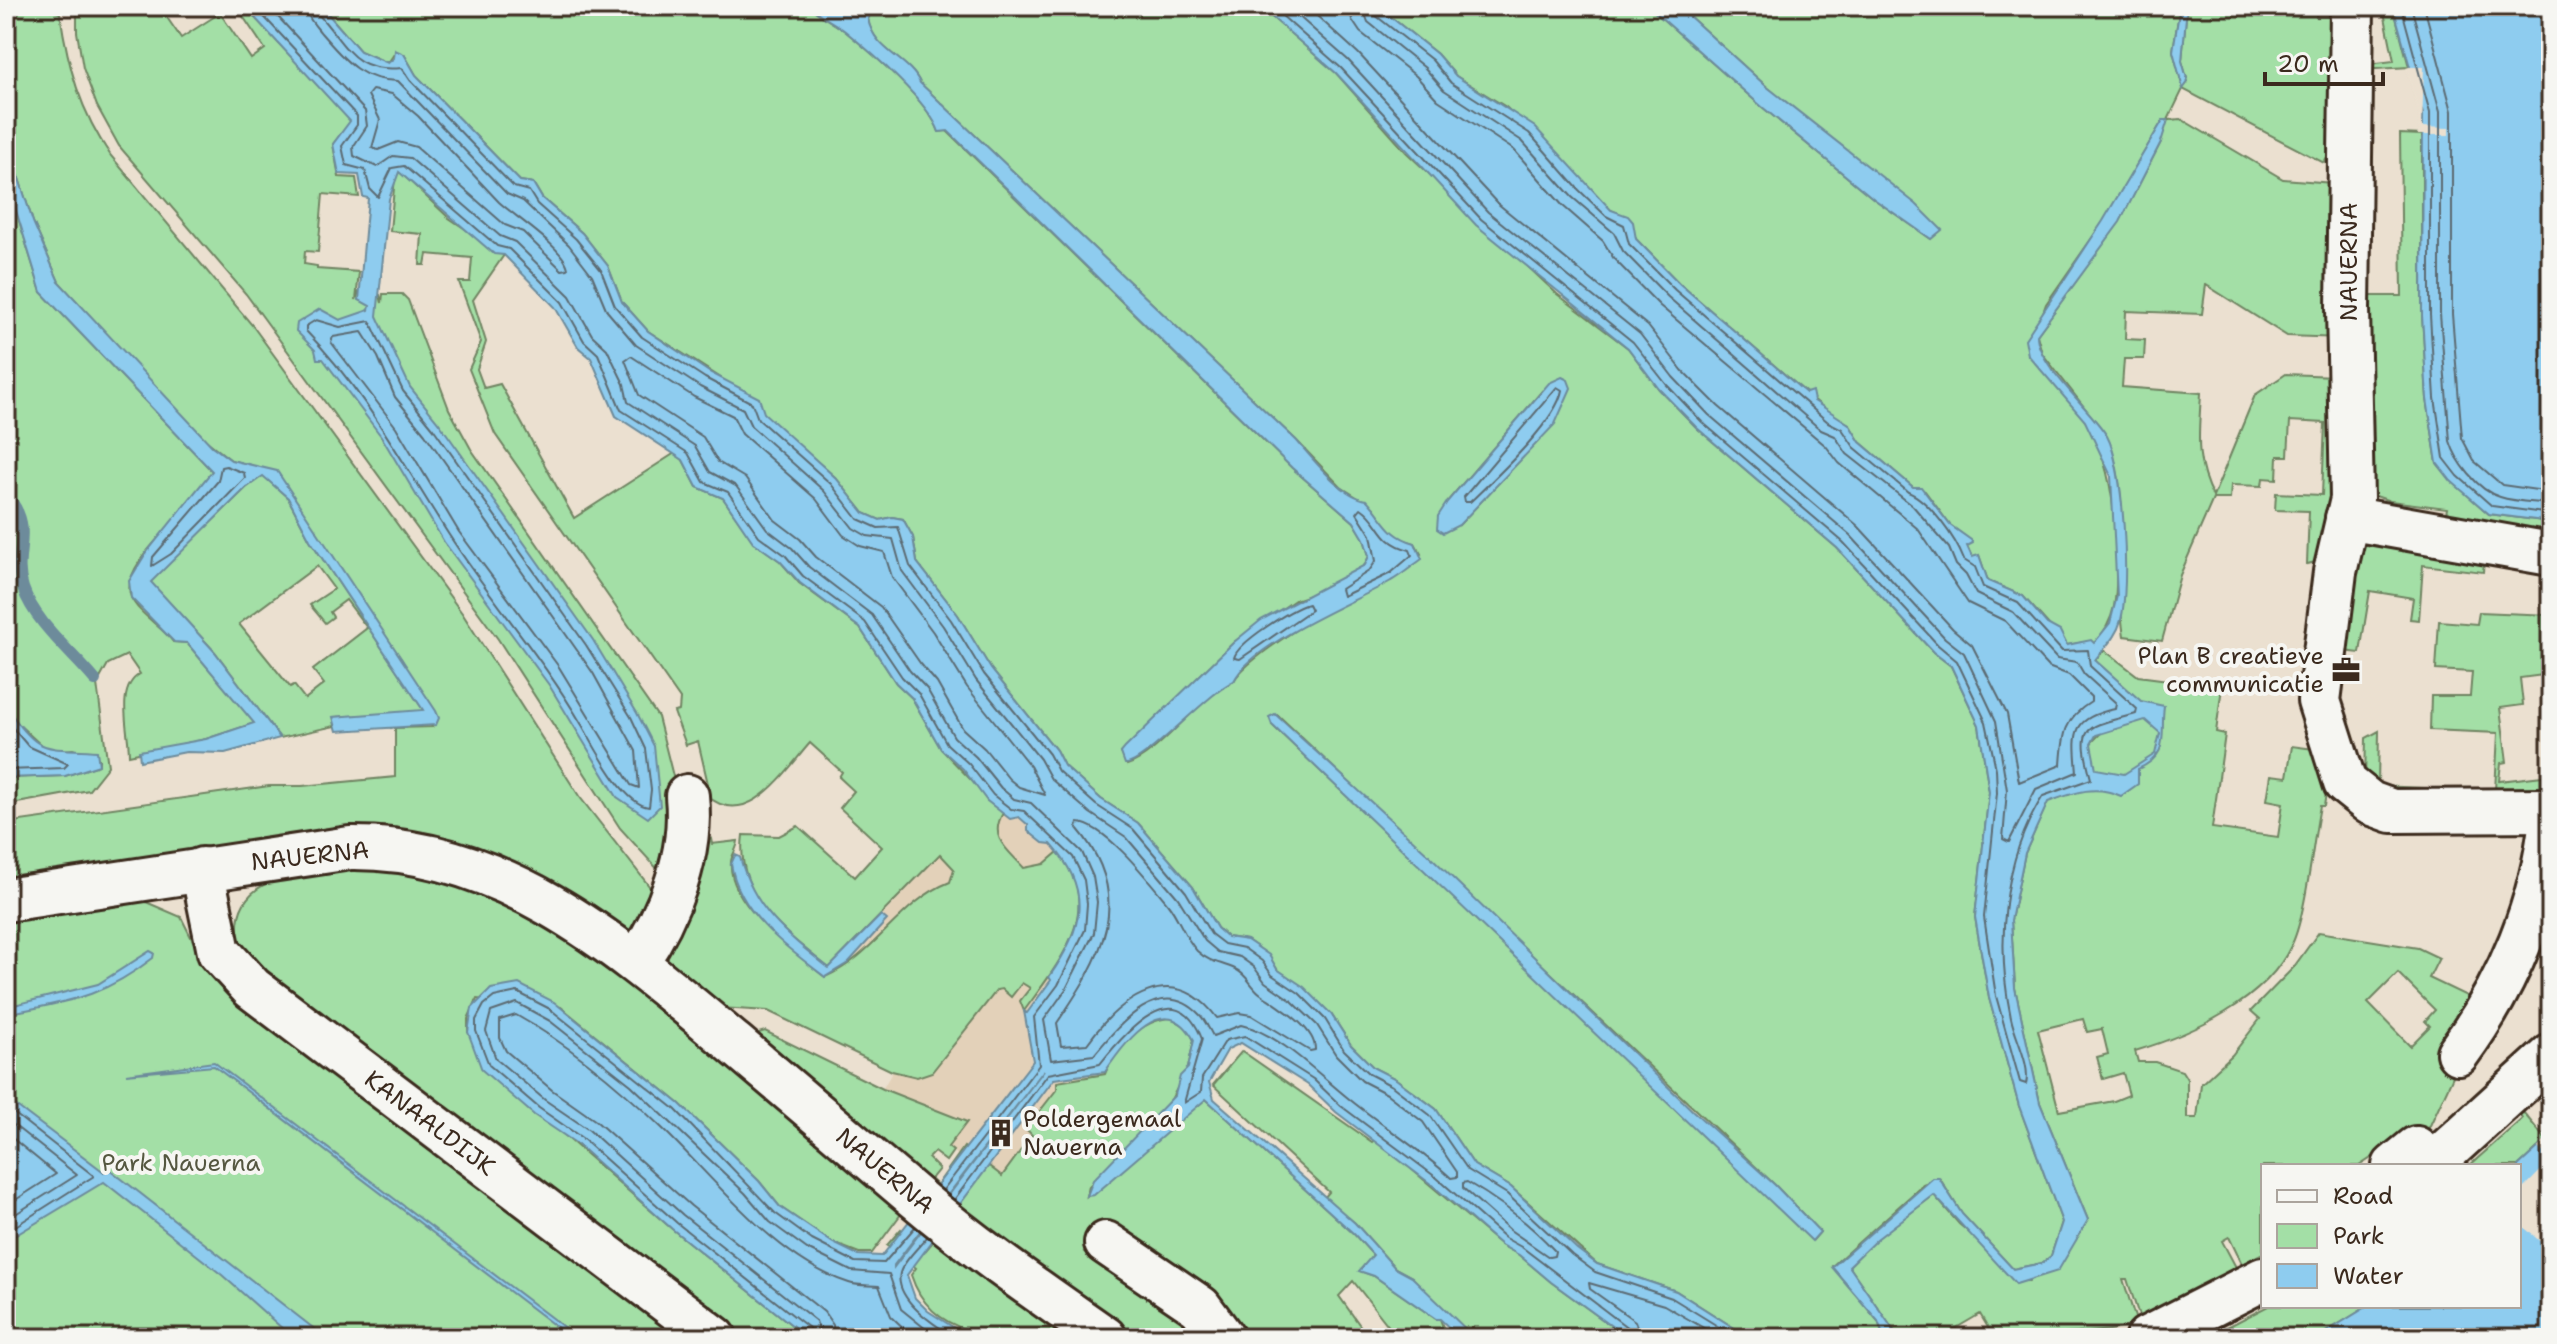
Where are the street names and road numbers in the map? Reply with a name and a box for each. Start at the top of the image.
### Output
street label: NAUERNA [2333,203,2365,321]
street label: NAUERNA [249,834,371,878]
street label: KANAALDIJK [358,1063,502,1183]
street label: NAUERNA [829,1121,941,1221]

